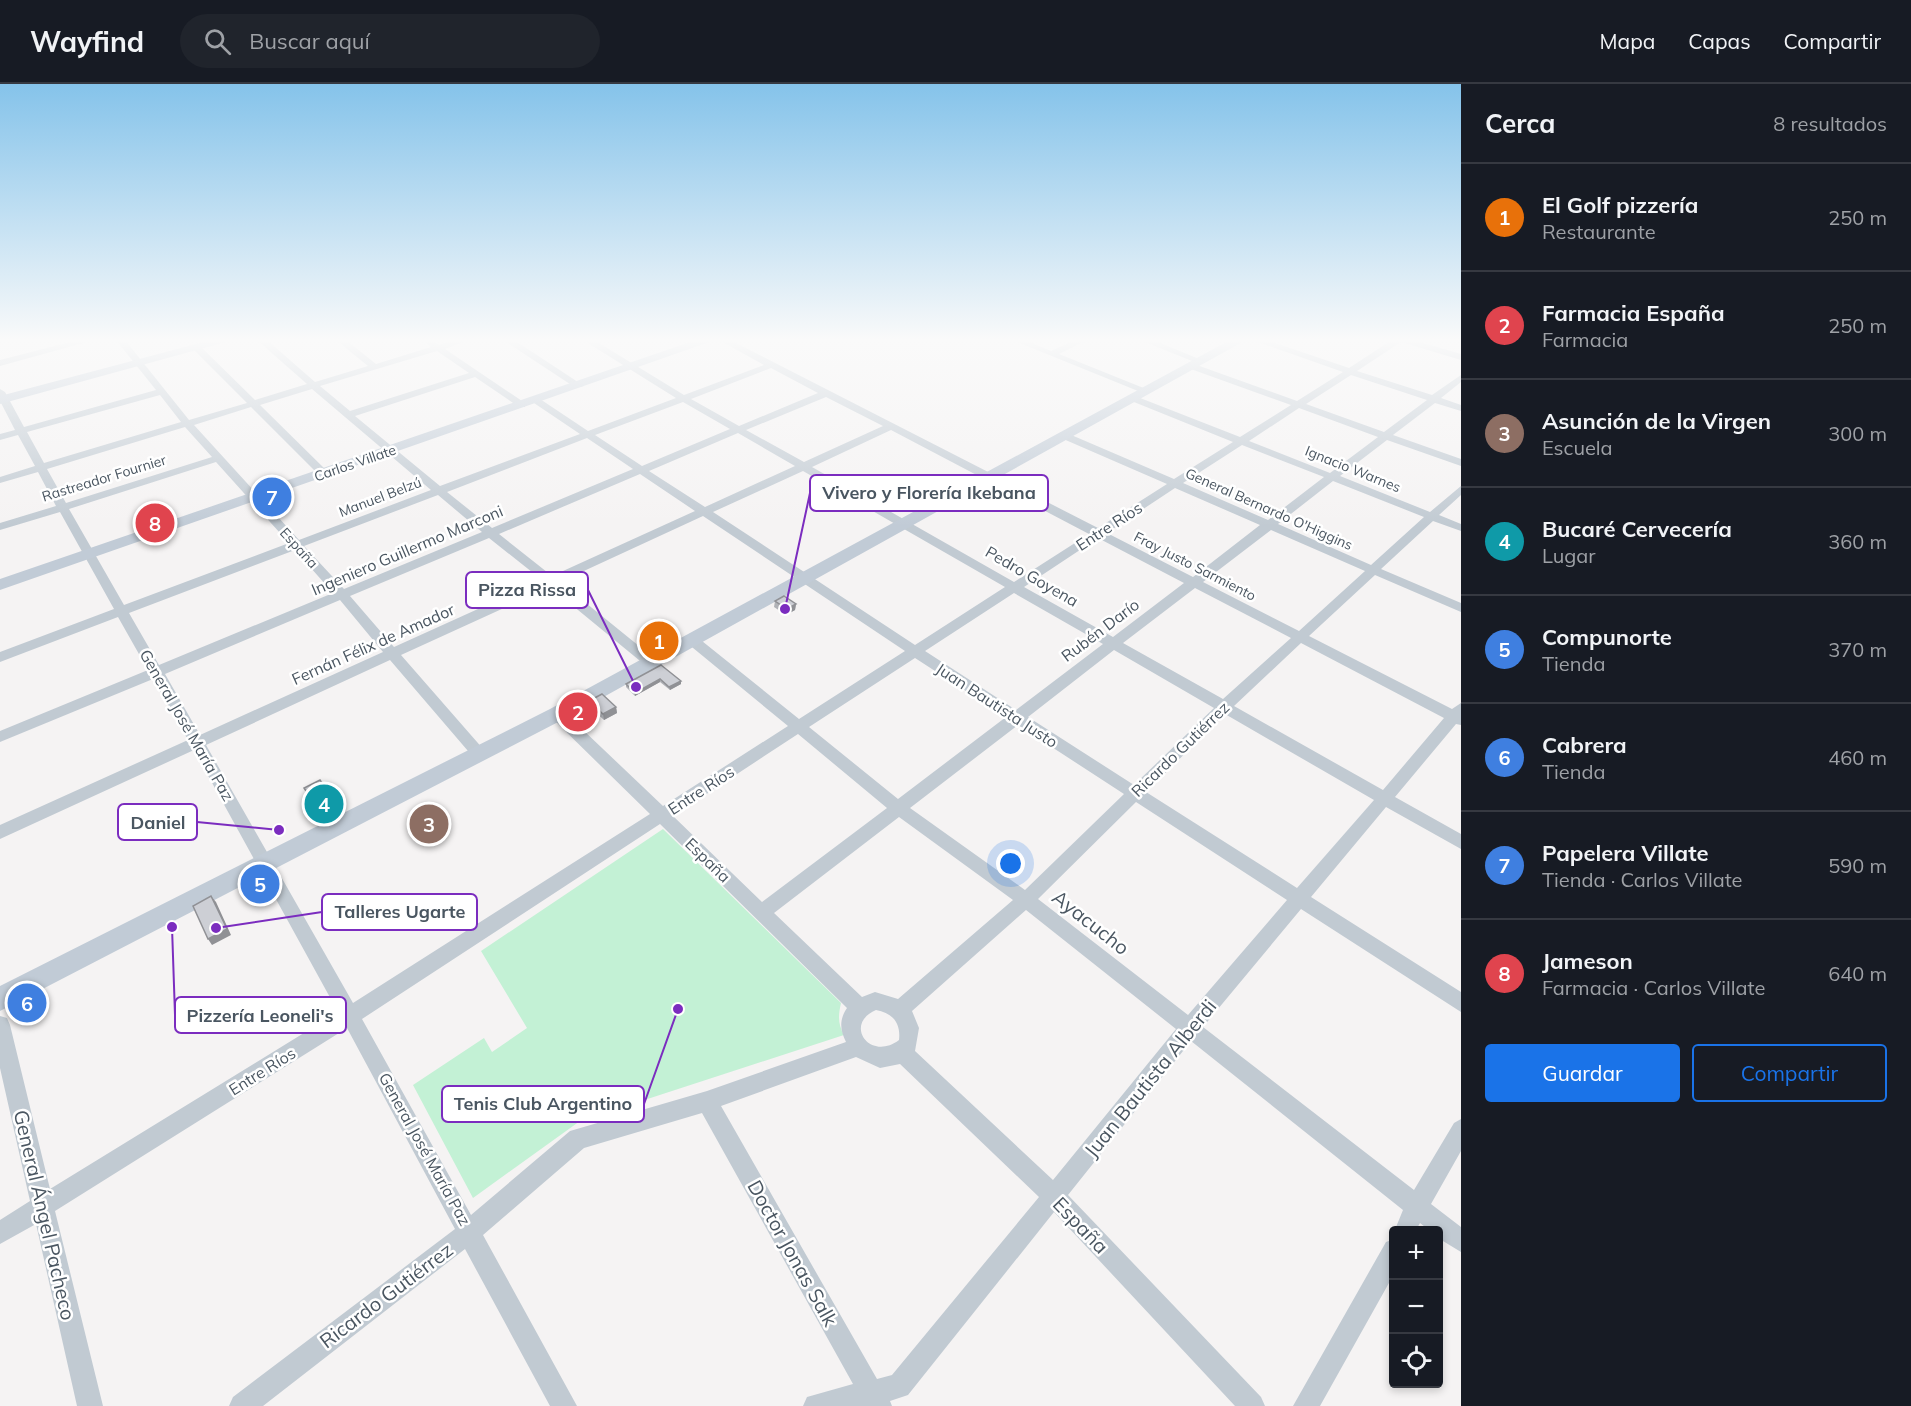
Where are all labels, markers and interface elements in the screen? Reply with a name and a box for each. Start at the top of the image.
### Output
search box [180,14,600,68]
text: Wayfind [30,24,144,59]
icon: search [201,25,234,58]
text: Buscar aquí [249,27,370,55]
text: Mapa [1600,28,1655,54]
text: Capas [1688,28,1751,54]
text: Compartir [1784,28,1881,54]
text: Cerca [1485,107,1555,140]
text: 8 resultados [1773,111,1887,136]
text: El Golf pizzería [1542,191,1698,219]
text: 1 [1499,205,1511,230]
text: 250 m [1828,205,1887,230]
text: Restaurante [1542,219,1656,244]
text: Farmacia España [1542,299,1725,327]
text: 2 [1499,313,1511,338]
text: 250 m [1828,313,1887,338]
text: Farmacia [1542,327,1628,352]
text: Asunción de la Virgen [1542,407,1771,435]
text: 3 [1499,421,1511,446]
text: 300 m [1828,421,1887,446]
text: Escuela [1542,435,1613,460]
street label: Carlos Villate [312,441,398,485]
street label: Ignacio Warnes [1303,442,1404,496]
street label: Rastreador Fournier [40,450,169,505]
street label: General Bernardo O'Higgins [1183,464,1355,554]
street label: Manuel Belzú [336,473,424,521]
pin: 7 [252,474,292,520]
callout: Vivero y Florería Ikebana [810,475,1048,511]
text: Vivero y Florería Ikebana [821,481,1036,504]
street label: Entre Ríos [1072,497,1146,555]
pin: 8 [136,500,174,546]
street label: Ingeniero Guillermo Marconi [308,501,506,599]
text: Bucaré Cervecería [1542,515,1732,543]
street label: España [276,524,322,572]
street label: Fray Justo Sarmiento [1131,527,1259,605]
text: 4 [1499,529,1511,554]
text: 360 m [1828,529,1887,554]
street label: Pedro Goyena [982,541,1082,611]
text: Lugar [1542,543,1596,568]
callout: Pizza Rissa [466,572,588,608]
text: Pizza Rissa [478,578,576,601]
street label: Rubén Darío [1057,594,1143,666]
street label: Fernán Félix de Amador [289,599,458,689]
pin: 1 [640,618,678,664]
text: Compunorte [1542,623,1672,651]
text: 5 [1499,637,1511,662]
text: 370 m [1828,637,1887,662]
street label: General José María Paz [135,646,239,804]
text: Tienda [1542,651,1605,676]
street label: Juan Bautista Justo [932,658,1062,752]
pin: 2 [558,690,598,734]
street label: Ricardo Gutiérrez [1127,697,1233,801]
text: Cabrera [1542,731,1627,759]
text: 6 [1499,745,1511,770]
text: 460 m [1828,745,1887,770]
text: Tienda [1542,759,1605,784]
street label: Entre Ríos [664,761,738,819]
pin: 4 [304,782,344,826]
pin: 3 [410,802,448,846]
callout: Daniel [118,804,197,840]
text: Daniel [131,811,186,834]
street label: España [681,834,735,886]
text: Papelera Villate [1542,839,1709,867]
your location [996,849,1025,878]
text: 7 [1499,853,1511,878]
text: 590 m [1828,853,1887,878]
pin: 5 [240,862,280,906]
text: Tienda · Carlos Villate [1542,867,1742,892]
street label: Ayacucho [1047,884,1135,960]
callout: Talleres Ugarte [322,894,477,930]
text: Talleres Ugarte [335,900,466,923]
text: Jameson [1542,947,1633,975]
text: 8 [1499,961,1511,986]
text: 640 m [1828,961,1887,986]
text: Farmacia · Carlos Villate [1542,975,1765,1000]
pin: 6 [8,980,46,1026]
street label: Juan Bautista Alberdi [1079,994,1221,1162]
callout: Pizzería Leoneli's [175,997,346,1033]
text: Pizzería Leoneli's [186,1004,334,1027]
street label: Entre Ríos [225,1043,299,1099]
button: Guardar [1485,1044,1680,1102]
button: Compartir [1692,1044,1887,1102]
street label: General José María Paz [375,1069,475,1229]
callout: Tenis Club Argentino [442,1086,644,1122]
text: Tenis Club Argentino [454,1092,632,1115]
street label: General Ángel Pacheco [9,1108,81,1322]
street label: Doctor Jonas Salk [742,1175,844,1331]
street label: España [1048,1191,1114,1259]
map controls [1389,1226,1443,1388]
button: + [1389,1226,1443,1280]
street label: Ricardo Gutiérrez [314,1237,458,1353]
button: − [1389,1280,1443,1334]
button: locate [1389,1334,1443,1388]

